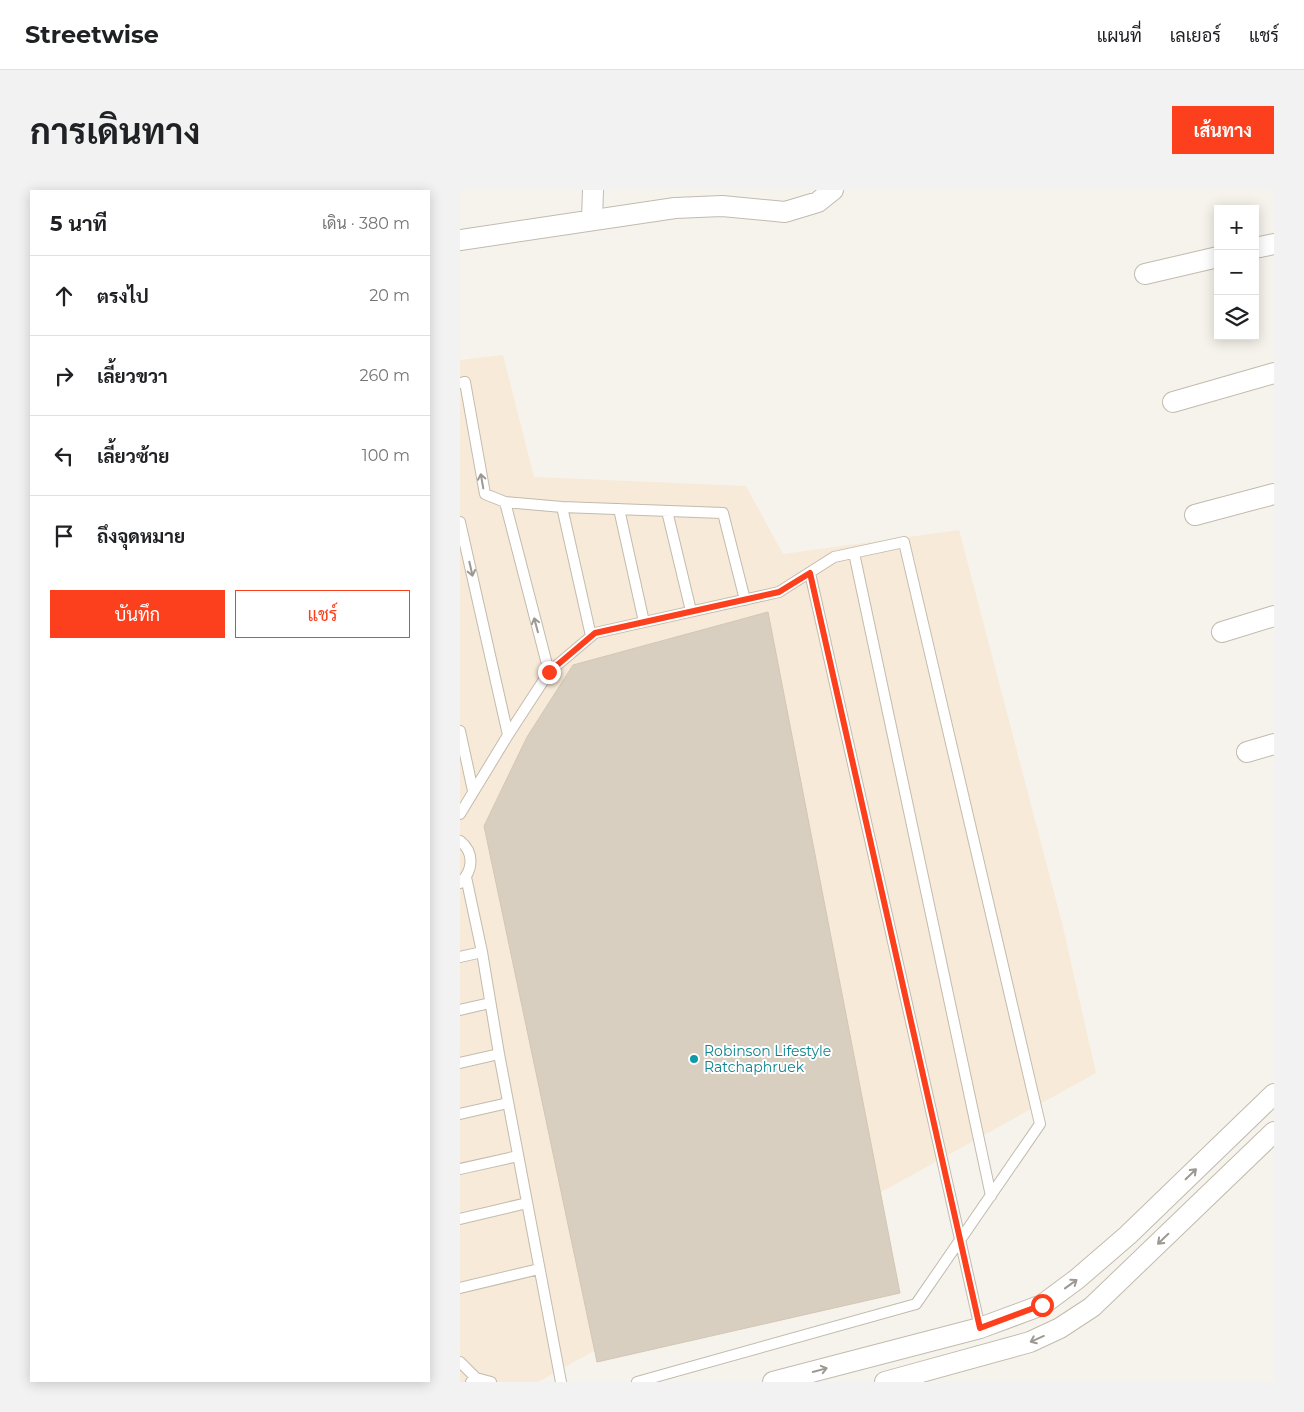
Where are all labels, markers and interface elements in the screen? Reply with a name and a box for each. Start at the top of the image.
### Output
text: Streetwise [25,20,159,49]
text: แผนที่ [1097,25,1142,47]
text: เลเยอร์ [1170,25,1221,47]
text: แชร์ [1249,25,1279,47]
button: เส้นทาง [1172,106,1274,154]
text: การเดินทาง [30,110,200,153]
map controls [1214,205,1259,340]
button: + [1214,205,1259,250]
text: 5 นาที [50,211,107,236]
text: เดิน · 380 m [322,214,410,233]
button: − [1214,250,1259,295]
icon: ahead [50,282,78,310]
text: ตรงไป [97,285,149,308]
text: 20 m [369,286,410,305]
button: layers [1214,295,1259,340]
icon: right [50,362,78,390]
text: เลี้ยวขวา [97,365,168,388]
text: 260 m [359,366,410,385]
icon: left [50,442,78,470]
text: เลี้ยวซ้าย [97,445,169,468]
text: 100 m [362,446,410,465]
one-way arrow [477,473,487,489]
icon: arrive [50,522,78,550]
text: ถึงจุดหมาย [97,525,185,548]
one-way arrow [467,561,476,577]
button: บันทึก [50,590,225,638]
button: แชร์ [235,590,410,638]
one-way arrow [531,618,541,634]
route end [538,661,561,684]
place label: Robinson Lifestyle Ratchaphruek [704,1042,831,1076]
marker: Robinson Lifestyle Ratchaphruek [688,1053,700,1065]
one-way arrow [1185,1168,1197,1180]
one-way arrow [1157,1233,1169,1245]
one-way arrow [1064,1279,1078,1289]
route start [1031,1294,1054,1317]
one-way arrow [1030,1335,1045,1345]
one-way arrow [812,1365,828,1374]

